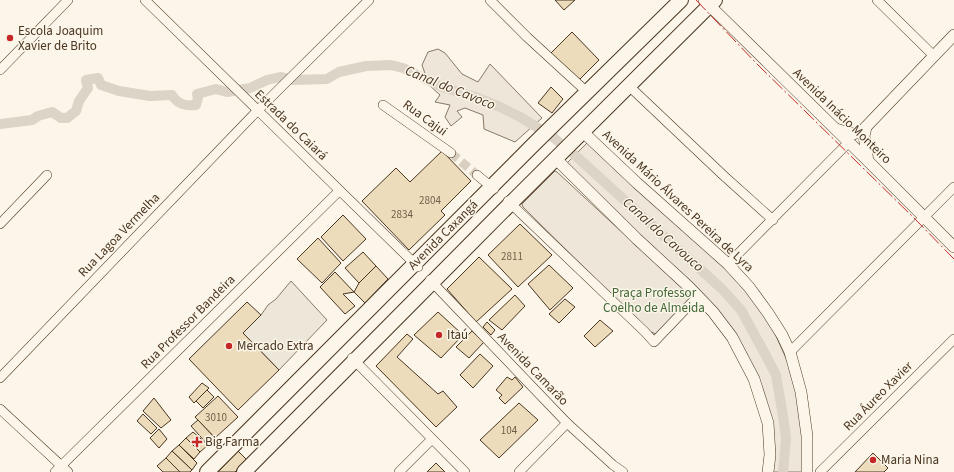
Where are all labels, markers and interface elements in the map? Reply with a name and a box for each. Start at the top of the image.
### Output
place label: Escola Joaquim Xavier de Brito [18,22,103,55]
marker: Escola Joaquim Xavier de Brito [5,33,15,43]
water label: Canal do Cavoco [402,61,498,115]
street label: Avenida Inácio Monteiro [789,64,895,168]
street label: Estrada do Caiará [251,86,331,164]
street label: Rua Cajui [399,96,451,140]
street label: Avenida Mário Álvares Pereira de Lyra [598,126,758,276]
street label: Rua Lagoa Vermelha [74,189,164,281]
house number: 2804 [419,193,441,208]
water label: Canal do Cavouco [618,193,708,277]
street label: Avenida Caxangá [404,196,482,274]
house number: 2834 [391,207,413,222]
house number: 2811 [501,249,523,264]
street label: Rua Professor Bandeira [137,271,239,373]
park label: Praça Professor Coelho de Almeida [603,284,705,317]
place label: Itaú [447,326,468,344]
street label: Avenida Camarão [493,329,573,409]
marker: Itaú [434,330,444,340]
place label: Mercado Extra [237,337,314,355]
marker: Mercado Extra [224,341,234,351]
street label: Rua Áureo Xavier [839,357,917,435]
house number: 3010 [205,410,227,425]
house number: 104 [501,423,518,438]
place label: Big Farma [205,433,259,451]
marker: Big Farma [192,437,202,447]
place label: Maria Nina [881,451,939,469]
marker: Maria Nina [868,455,878,465]

